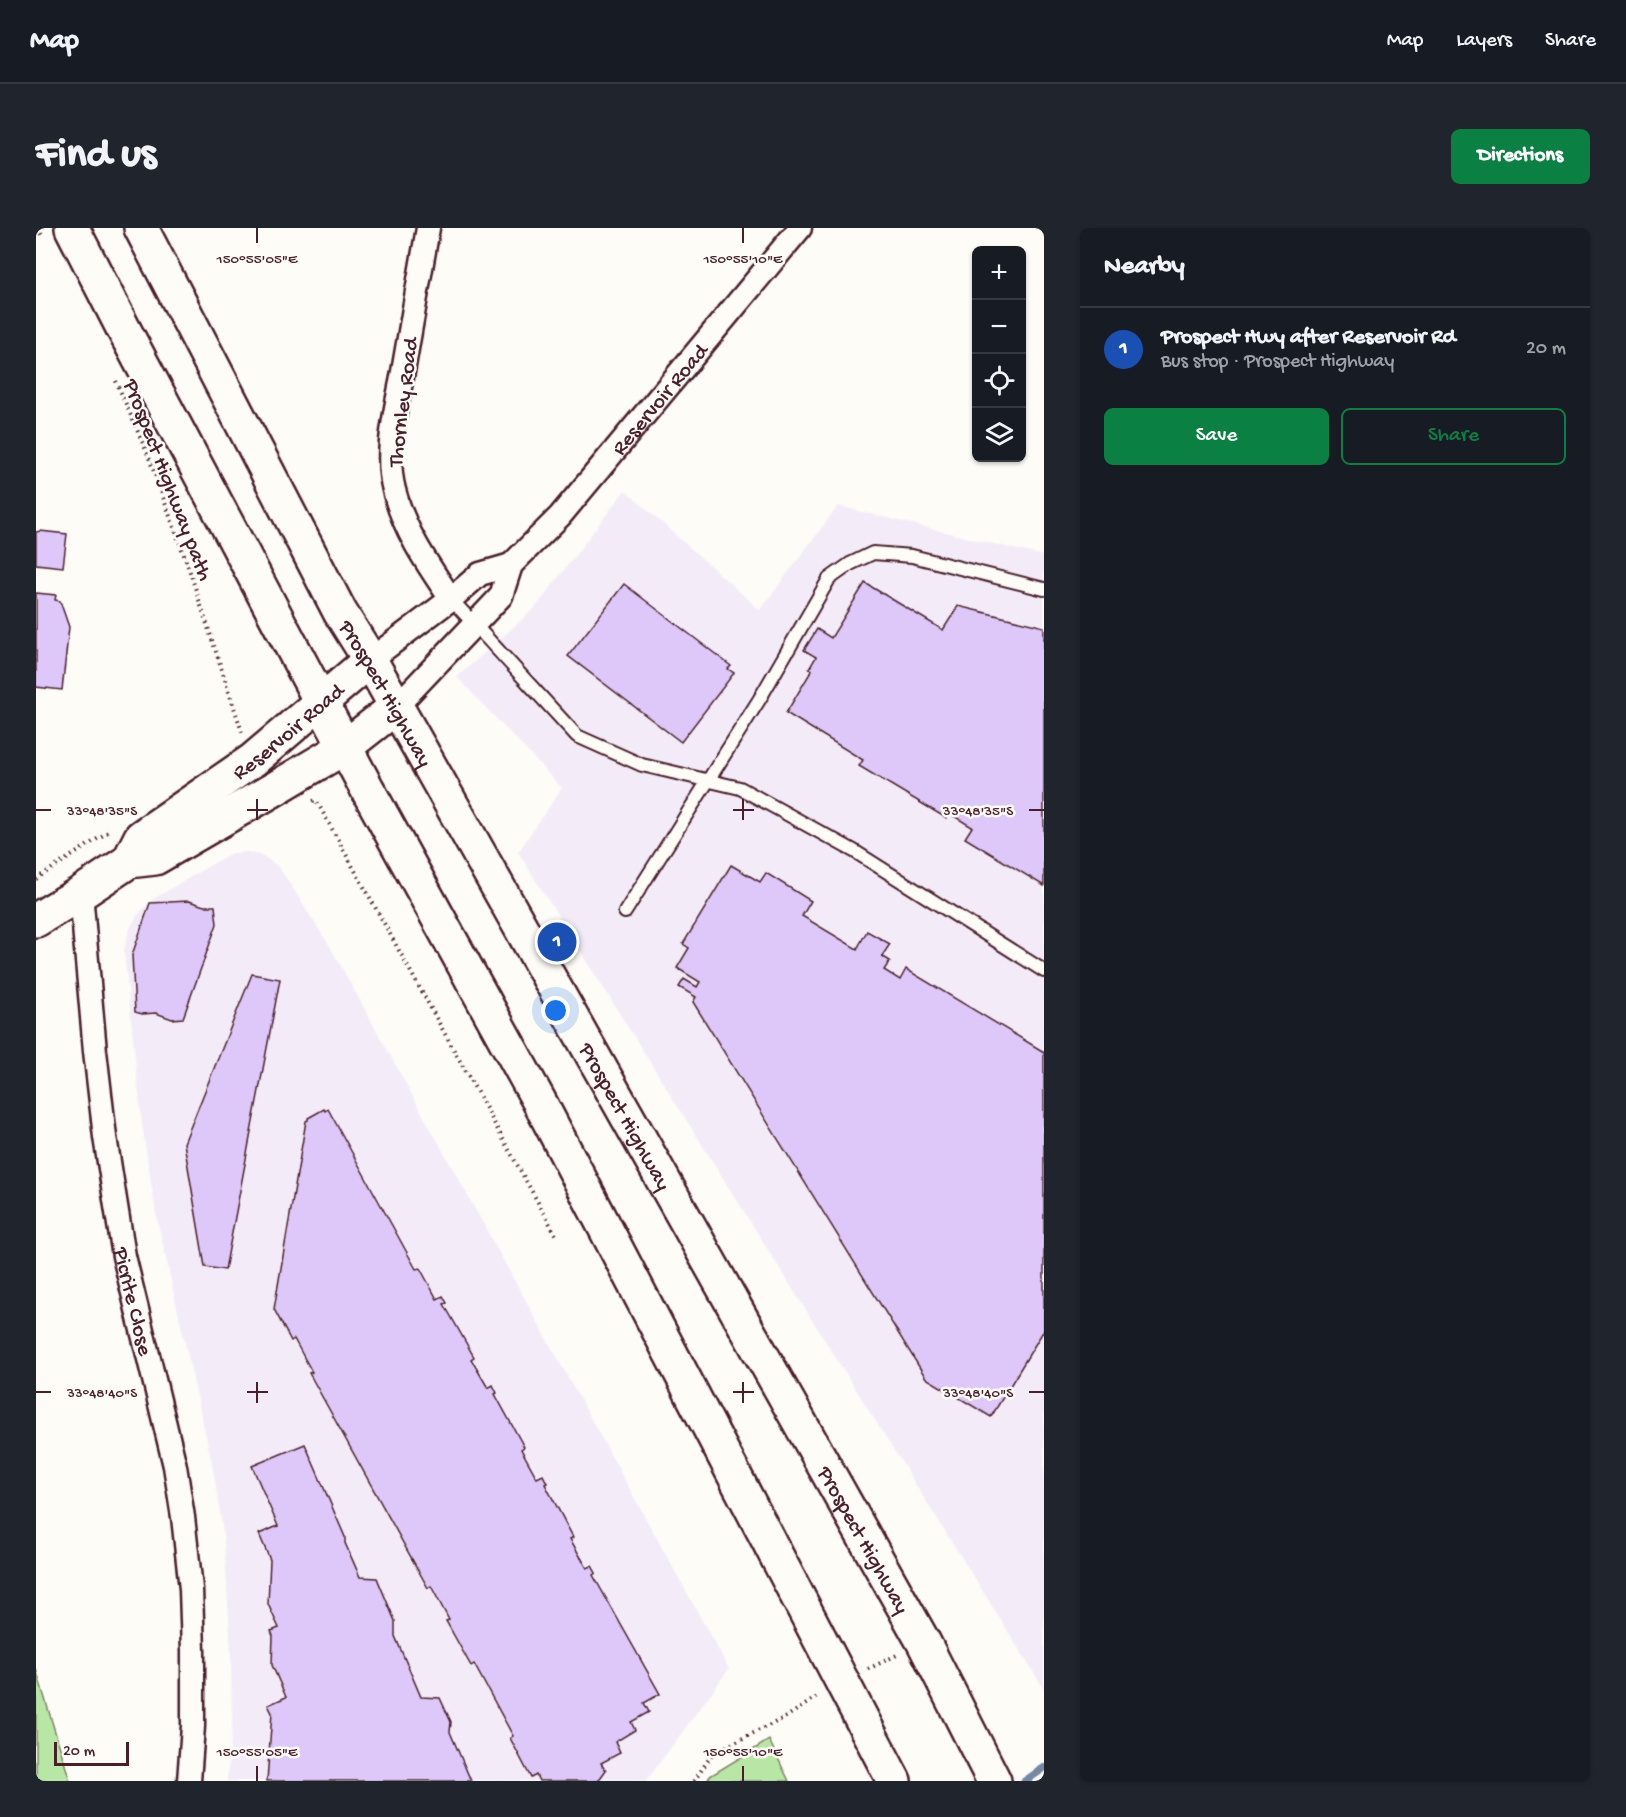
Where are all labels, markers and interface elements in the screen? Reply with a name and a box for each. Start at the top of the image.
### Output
text: Map [30,25,79,58]
text: Map [1387,29,1423,54]
text: Layers [1456,29,1512,54]
text: Share [1545,29,1596,54]
button: Directions [1451,129,1590,184]
text: Find us [36,132,156,181]
map controls [972,246,1026,462]
button: + [972,246,1026,300]
text: 150°55'05"E [216,251,298,269]
text: 150°55'10"E [703,251,783,269]
text: Nearby [1104,252,1185,283]
button: − [972,300,1026,354]
text: Prospect Hwy after Reservoir Rd [1161,325,1456,351]
street label: Thornley Road [384,334,426,471]
street label: Reservoir Road [607,338,716,462]
text: 1 [1119,338,1128,361]
text: 20 m [1526,338,1566,361]
text: Bus stop · Prospect Highway [1161,351,1394,374]
button: locate [972,354,1026,408]
street label: Prospect Highway path [115,375,217,585]
button: layers [972,408,1026,462]
button: Save [1104,408,1329,465]
button: Share [1341,408,1566,465]
street label: Prospect Highway [331,616,437,773]
street label: Reservoir Road [229,678,352,787]
text: 33°48'35"S [66,803,137,821]
text: 33°48'35"S [942,803,1013,821]
pin: 1 [538,920,576,964]
your location [541,996,570,1025]
street label: Prospect Highway [571,1038,675,1196]
street label: Picrite Close [106,1245,157,1359]
text: 33°48'40"S [66,1385,137,1403]
text: 33°48'40"S [942,1385,1013,1403]
street label: Prospect Highway [810,1462,914,1619]
scale bar [54,1739,129,1766]
text: 20 m [63,1743,95,1762]
text: 150°55'05"E [216,1744,298,1762]
text: 150°55'10"E [703,1744,783,1762]

